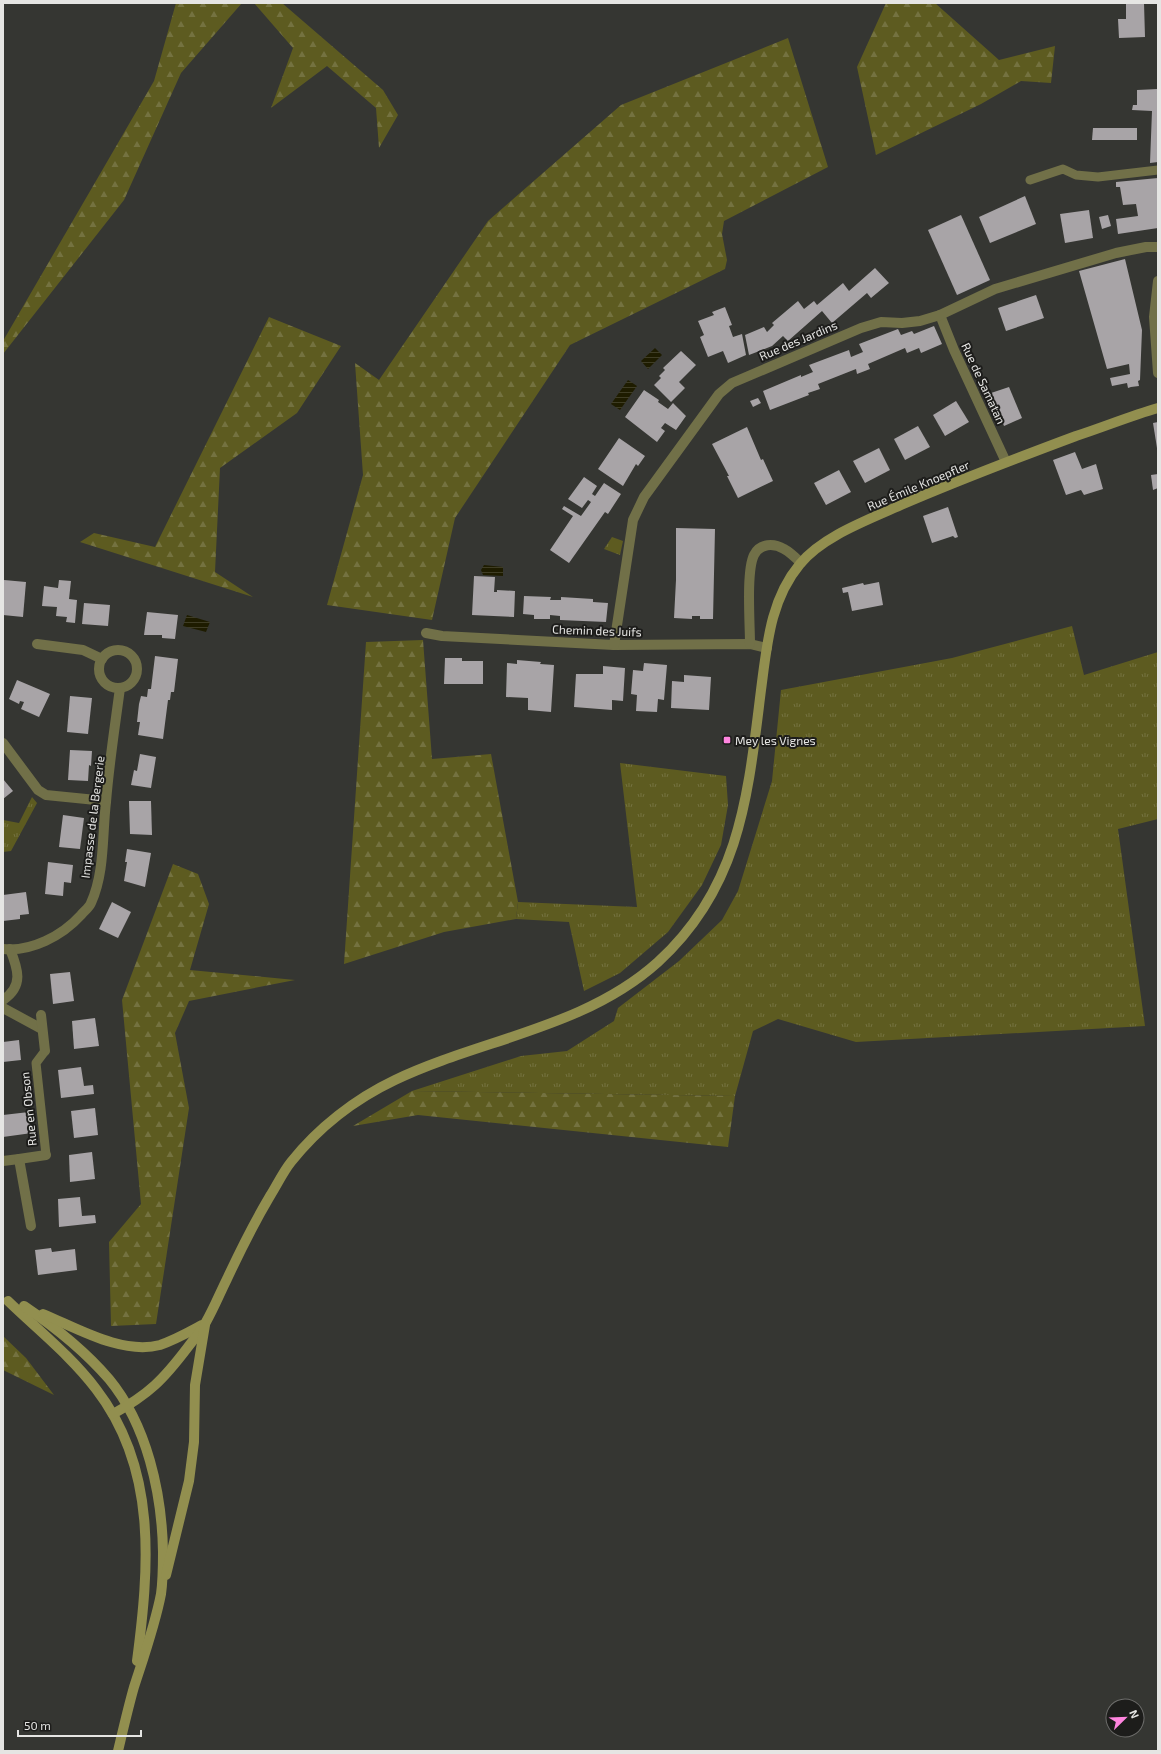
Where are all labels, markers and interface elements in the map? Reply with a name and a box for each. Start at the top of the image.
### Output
street label: Rue des Jardins [757,317,839,363]
street label: Rue de Samatan [959,340,1009,426]
street label: Rue Émile Knoepfler [865,457,971,513]
street label: Chemin des Juifs [552,621,642,639]
place label: Mey les Vignes [735,733,816,747]
marker: Mey les Vignes [722,735,732,745]
street label: Impasse de la Bergerie [78,755,106,879]
street label: Rue en Obson [17,1071,39,1147]
north arrow [1105,1698,1145,1738]
text: N [1127,1708,1142,1720]
scale bar [18,1712,141,1738]
text: 50 m [24,1718,51,1732]

